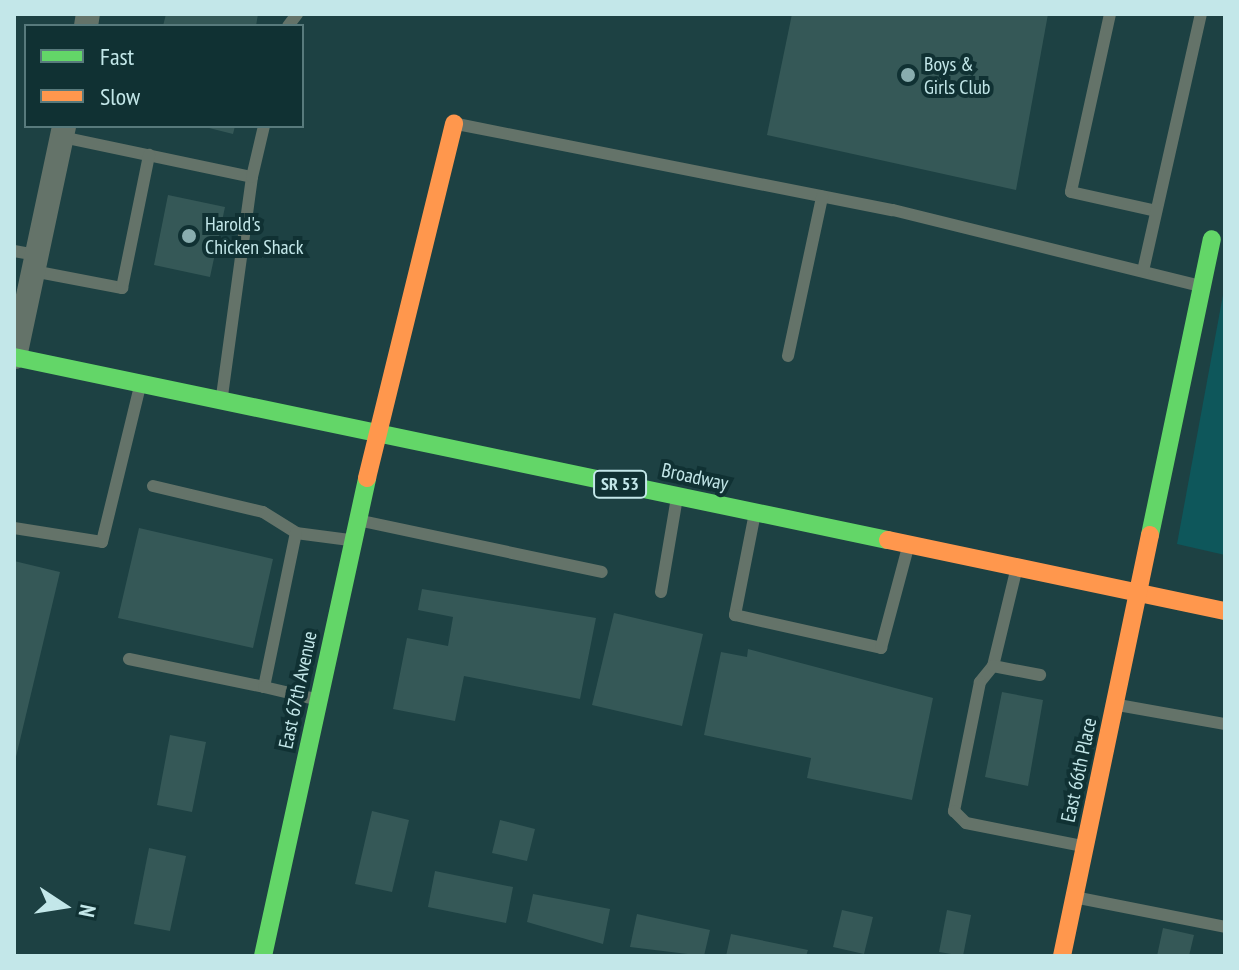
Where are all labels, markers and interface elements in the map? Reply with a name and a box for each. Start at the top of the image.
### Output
legend [24,24,304,128]
text: Fast [100,41,134,72]
place label: Boys & Girls Club [924,52,990,99]
marker: Boys & Girls Club [899,66,917,84]
text: Slow [100,81,140,112]
place label: Harold's Chicken Shack [205,212,303,259]
marker: Harold's Chicken Shack [180,227,198,245]
street label: Broadway [659,458,731,496]
road number: SR 53 [592,470,648,498]
street label: East 67th Avenue [274,629,322,751]
street label: East 66th Place [1056,715,1102,825]
north arrow [24,866,104,946]
text: N [73,902,102,920]

